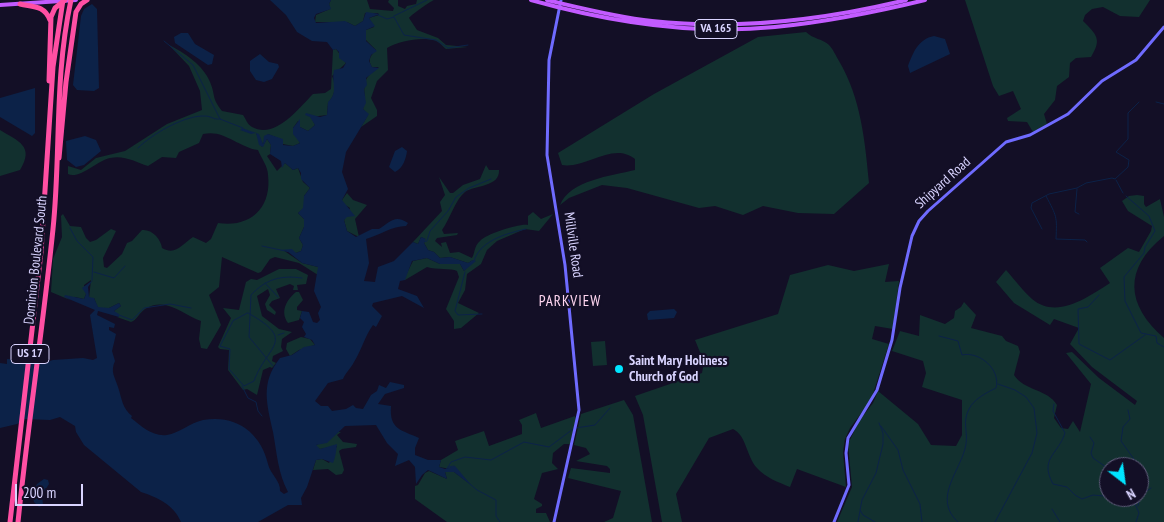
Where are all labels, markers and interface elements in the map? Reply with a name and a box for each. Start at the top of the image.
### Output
road number: VA 165 [695,20,737,38]
street label: Shipyard Road [912,154,974,212]
street label: Dominion Boulevard South [21,195,51,325]
street label: Millville Road [560,211,586,279]
district label: PARKVIEW [538,293,602,311]
road number: US 17 [11,344,49,364]
place label: Saint Mary Holiness Church of God [629,353,727,386]
marker: Saint Mary Holiness Church of God [613,363,625,375]
north arrow [1099,457,1149,507]
scale bar [18,474,85,506]
text: 200 m [23,483,56,502]
text: N [1123,484,1139,504]

